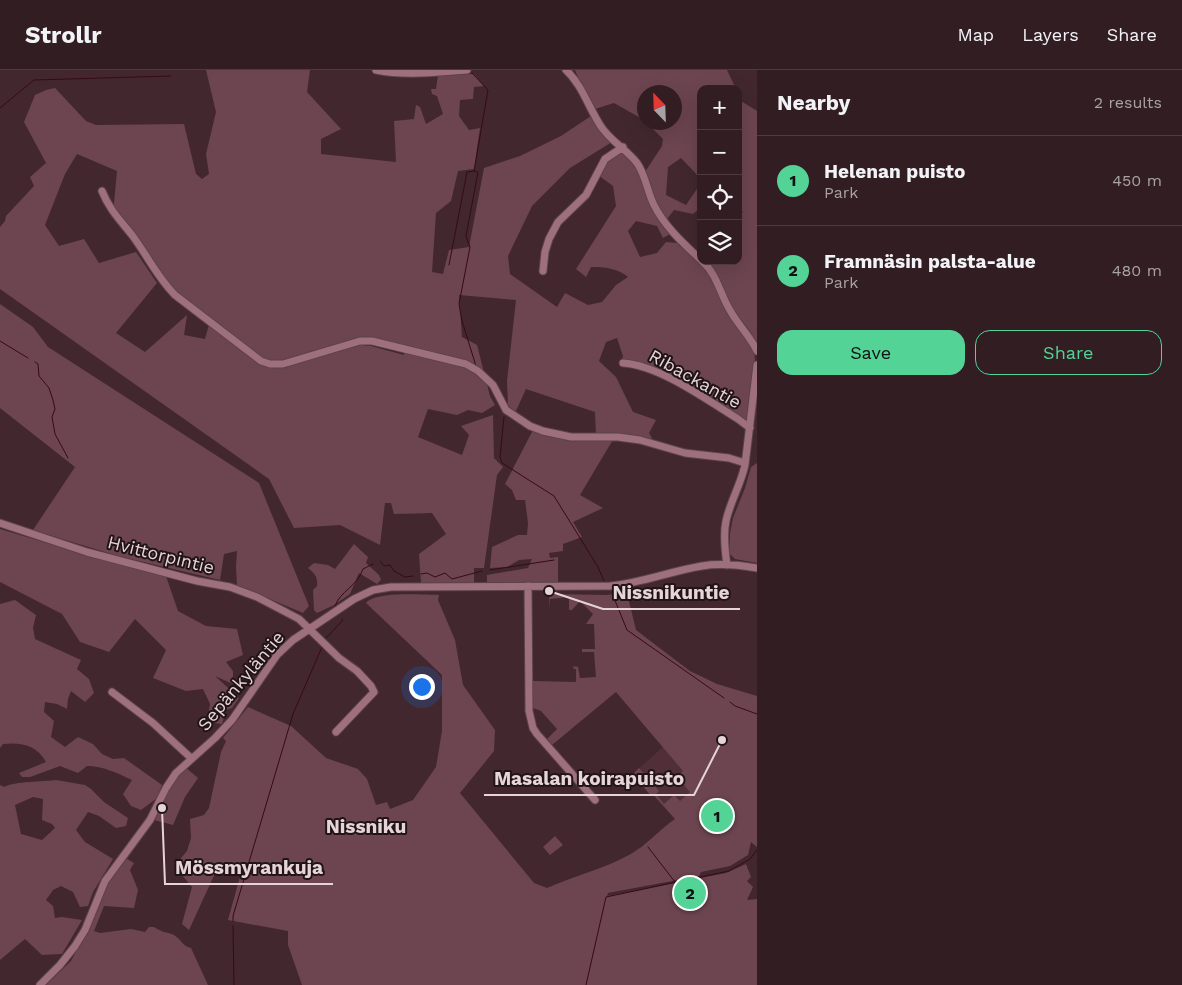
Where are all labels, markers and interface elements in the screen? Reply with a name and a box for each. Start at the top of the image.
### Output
text: Strollr [25,21,102,49]
text: Map [957,24,994,45]
text: Layers [1022,24,1079,45]
text: Share [1107,24,1157,45]
north arrow [637,85,682,130]
map controls [697,85,742,265]
button: + [697,85,742,130]
text: Nearby [777,90,850,115]
text: 2 results [1094,93,1162,112]
button: − [697,130,742,175]
text: Helenan puisto [824,160,965,183]
text: 1 [790,171,796,190]
text: 450 m [1112,171,1162,190]
button: locate [697,175,742,220]
text: Park [824,183,858,202]
button: layers [697,220,742,265]
text: Framnäsin palsta-alue [824,250,1036,273]
text: 2 [788,261,798,280]
text: 480 m [1112,261,1162,280]
text: Park [824,273,858,292]
button: Save [777,330,965,375]
button: Share [975,330,1162,375]
street label: Ribackantie [645,345,745,413]
street label: Hvittorpintie [106,531,217,578]
callout: Nissnikuntie [603,575,740,609]
text: Nissnikuntie [612,581,730,604]
street label: Sepänkyläntie [193,627,288,735]
your location [409,674,435,700]
callout: Masalan koirapuisto [484,761,694,795]
text: Masalan koirapuisto [494,767,684,790]
pin: 1 [701,797,733,835]
district label: Nissniku [326,815,406,838]
callout: Mössmyrankuja [165,850,333,884]
text: Mössmyrankuja [175,856,323,879]
pin: 2 [674,874,706,912]

